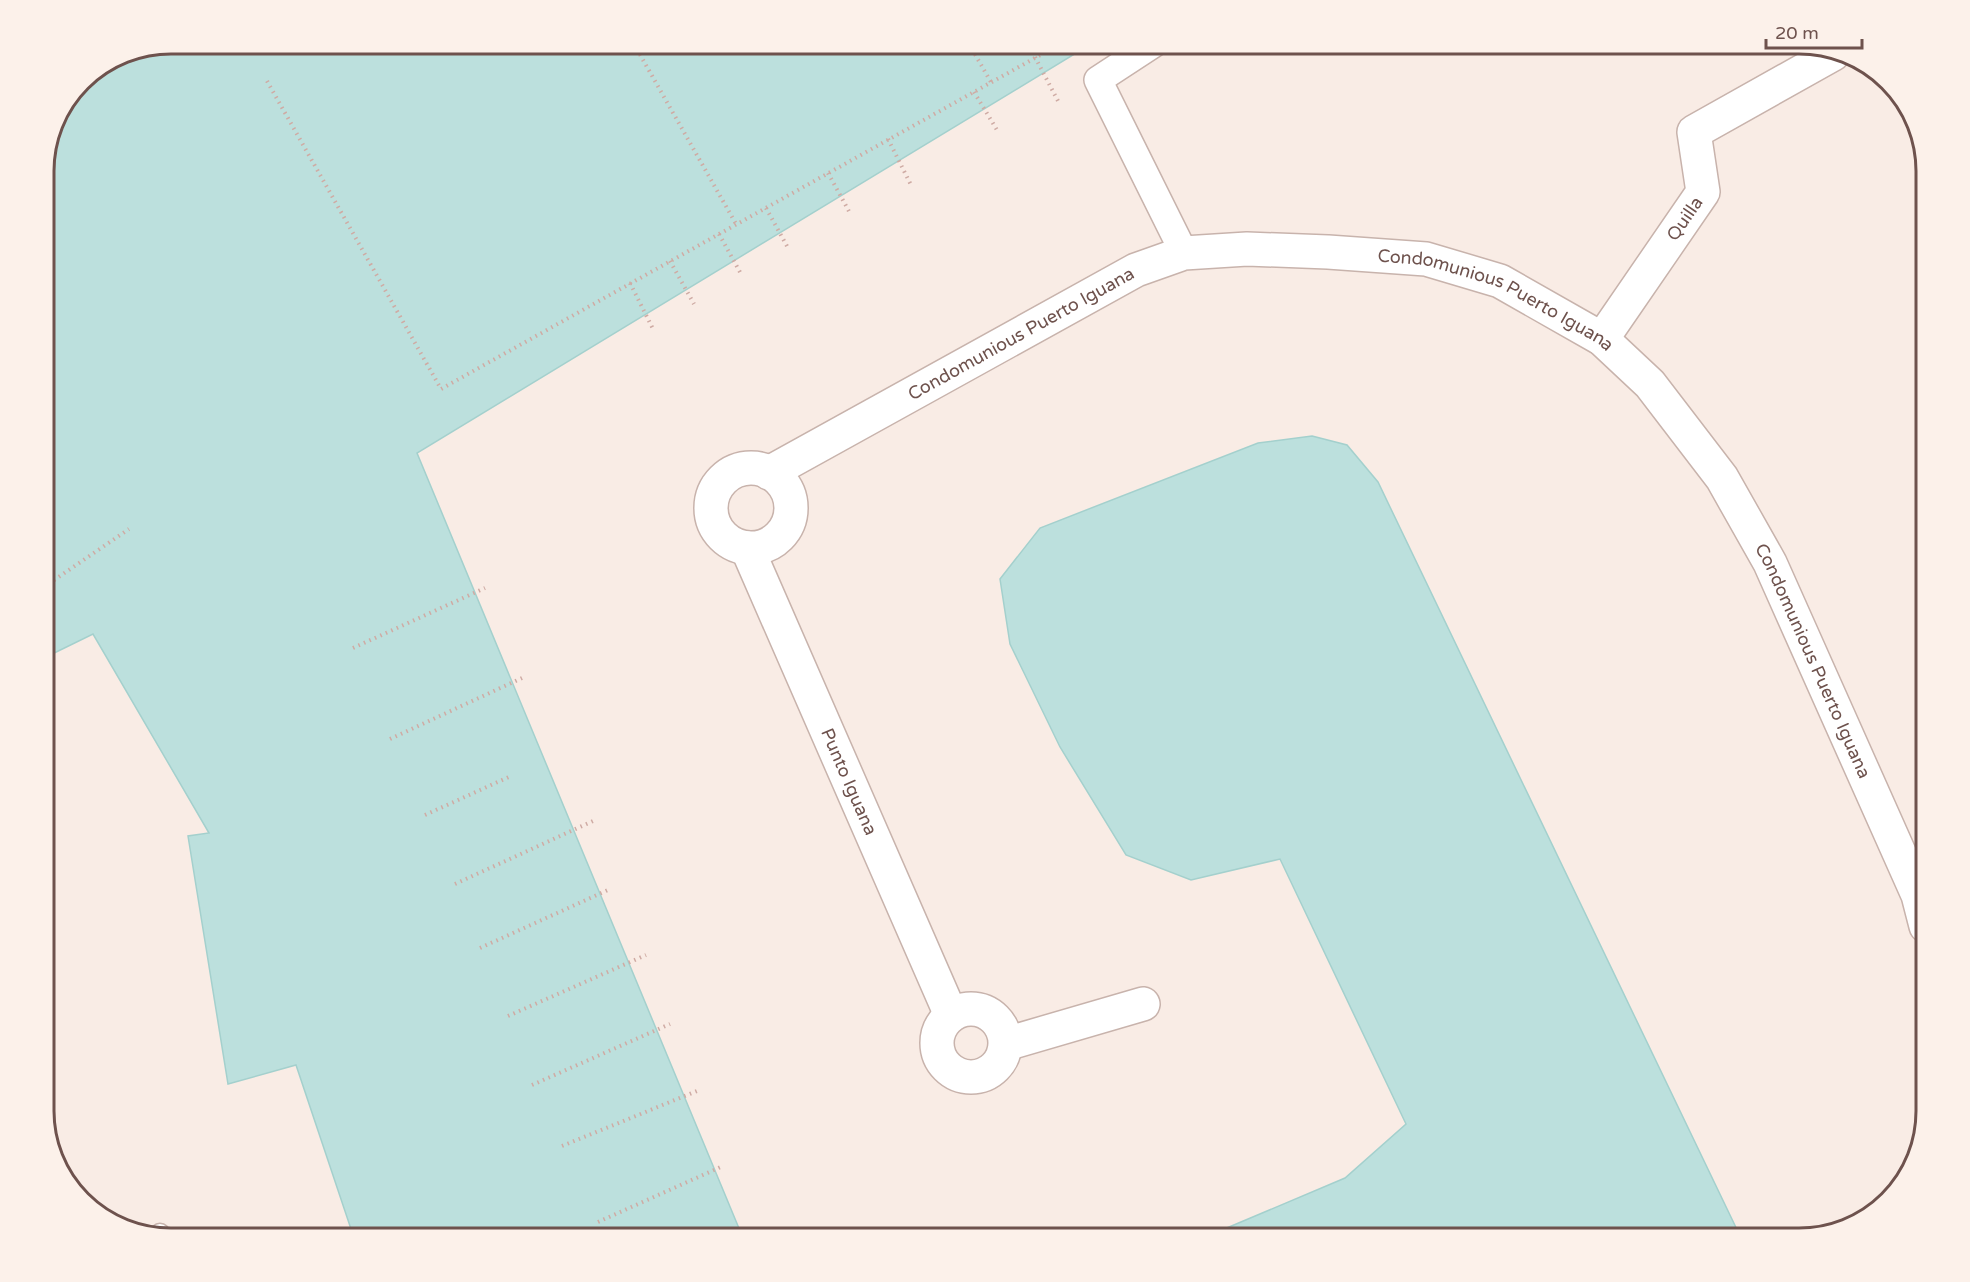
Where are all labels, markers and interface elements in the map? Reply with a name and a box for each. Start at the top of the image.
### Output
scale bar [1766,12,1862,50]
text: 20 m [1775,22,1819,44]
street label: Quilla [1662,192,1708,245]
street label: Condomunious Puerto Iguana [1377,245,1619,356]
street label: Condomunious Puerto Iguana [904,262,1138,405]
street label: Condomunious Puerto Iguana [1750,539,1876,782]
street label: Punto Iguana [816,725,882,839]

